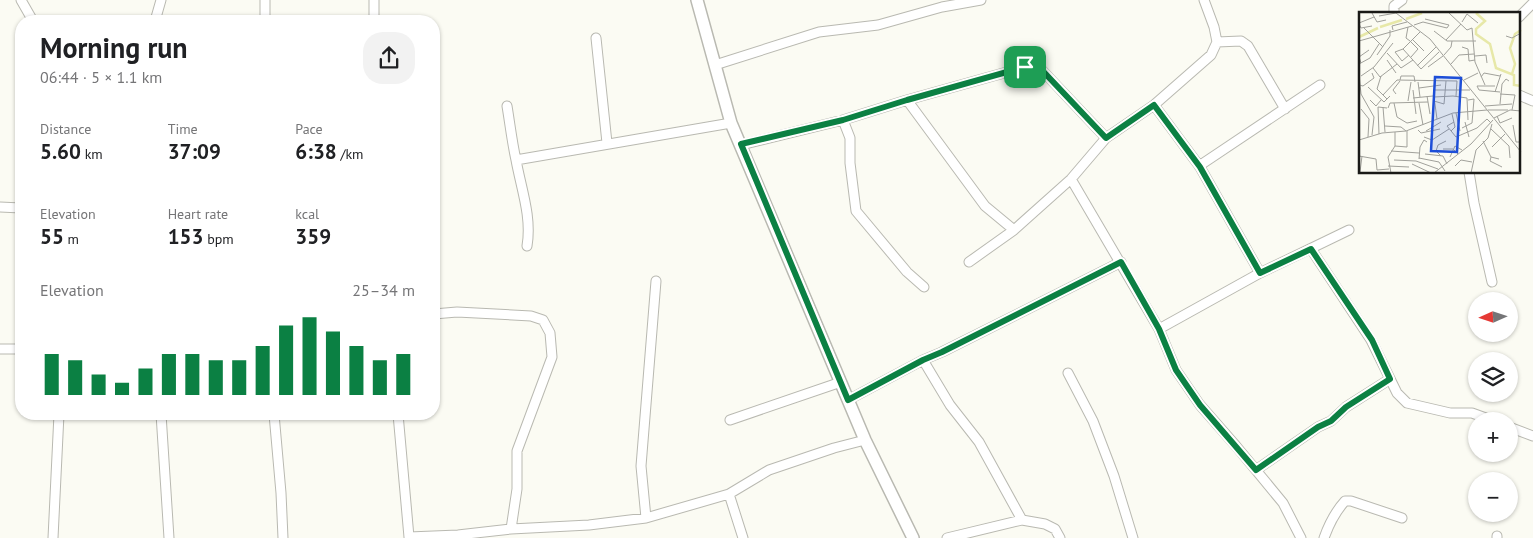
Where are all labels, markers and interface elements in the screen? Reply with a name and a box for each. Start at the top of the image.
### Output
inset map [1359,12,1520,174]
text: Morning run [40,29,188,66]
button: share [363,32,415,84]
pin [1004,46,1046,88]
icon: arrive [1011,53,1039,81]
text: 06:44 · 5 × 1.1 km [40,67,162,87]
text: Distance [40,120,91,138]
text: Time [168,120,198,138]
text: Pace [295,120,323,138]
text: 5.60 [40,138,81,165]
text: 37:09 [168,138,221,165]
text: 6:38 [295,138,337,165]
text: km [81,145,103,163]
text: /km [337,145,363,163]
text: Elevation [40,205,96,223]
text: Heart rate [168,205,228,223]
text: kcal [295,205,319,223]
text: 55 [40,223,64,250]
text: 153 [168,223,203,250]
text: 359 [295,223,331,250]
text: m [64,230,79,248]
text: bpm [203,230,234,248]
text: Elevation [40,280,104,300]
text: 25–34 m [352,280,415,300]
north arrow [1468,292,1518,342]
map controls [1468,292,1518,522]
button: layers [1468,352,1518,402]
button: + [1468,412,1518,462]
button: − [1468,472,1518,522]

